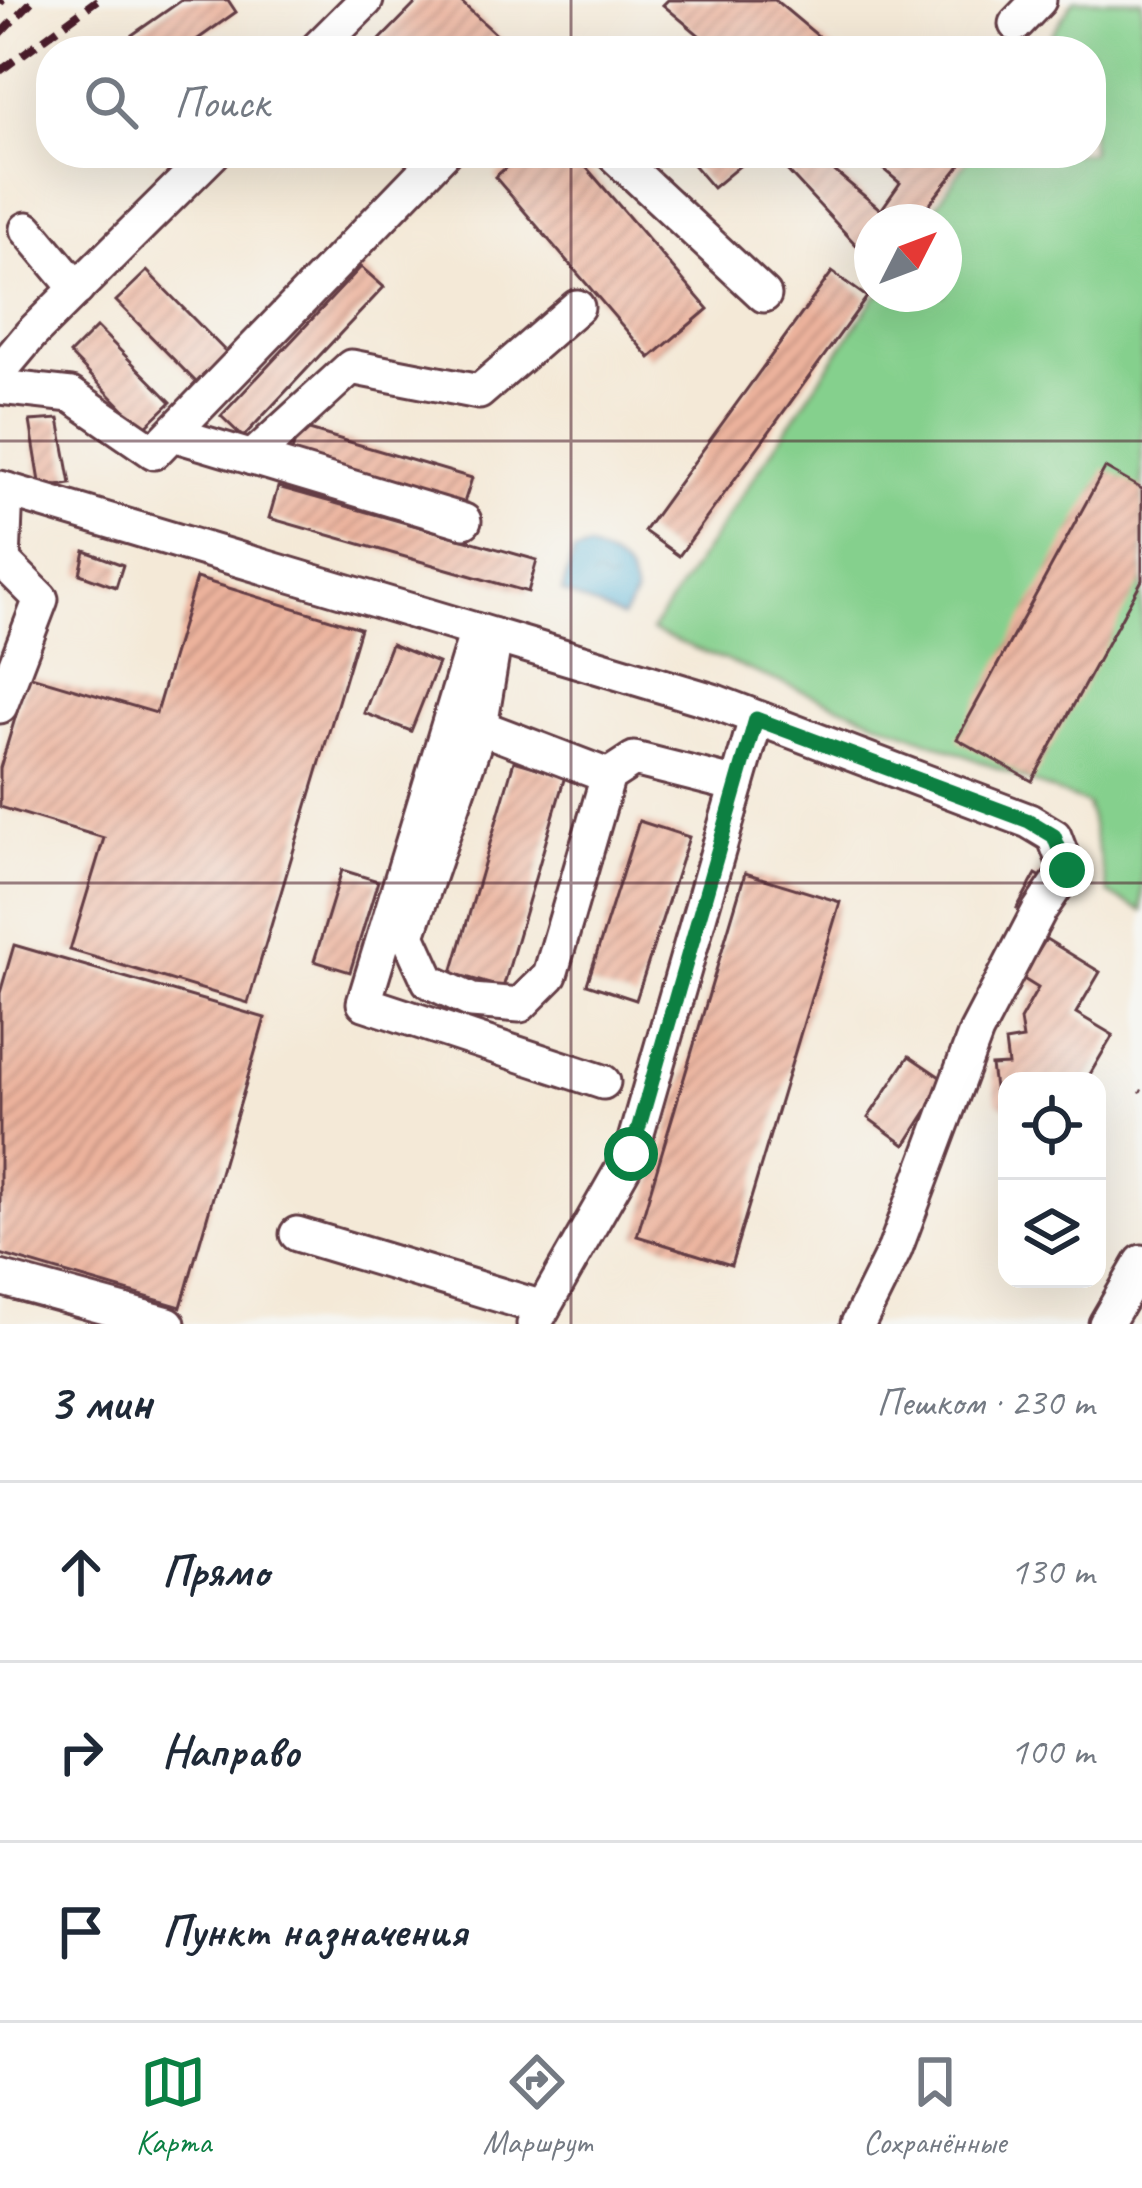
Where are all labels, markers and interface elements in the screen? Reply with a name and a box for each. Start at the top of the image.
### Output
search box [36,36,1106,168]
icon: search [78,69,144,135]
text: Поиск [174,74,269,131]
north arrow [854,204,962,312]
route end [1040,843,1094,897]
map controls [998,1072,1106,1288]
button: locate [998,1072,1106,1180]
route start [604,1127,658,1181]
button: layers [998,1180,1106,1288]
text: 3 мин [48,1370,152,1434]
text: Пешком · 230 m [876,1378,1094,1427]
icon: ahead [48,1539,114,1605]
text: Прямо [162,1543,269,1600]
text: 130 m [1010,1547,1094,1596]
icon: right [48,1719,114,1785]
text: Направо [162,1723,300,1780]
text: 100 m [1010,1727,1094,1776]
icon: arrive [48,1899,114,1965]
text: Пункт назначения [162,1903,467,1960]
tab: Карта [136,2049,211,2163]
tab: Маршрут [483,2049,592,2163]
tab: Сохранённые [863,2049,1006,2163]

